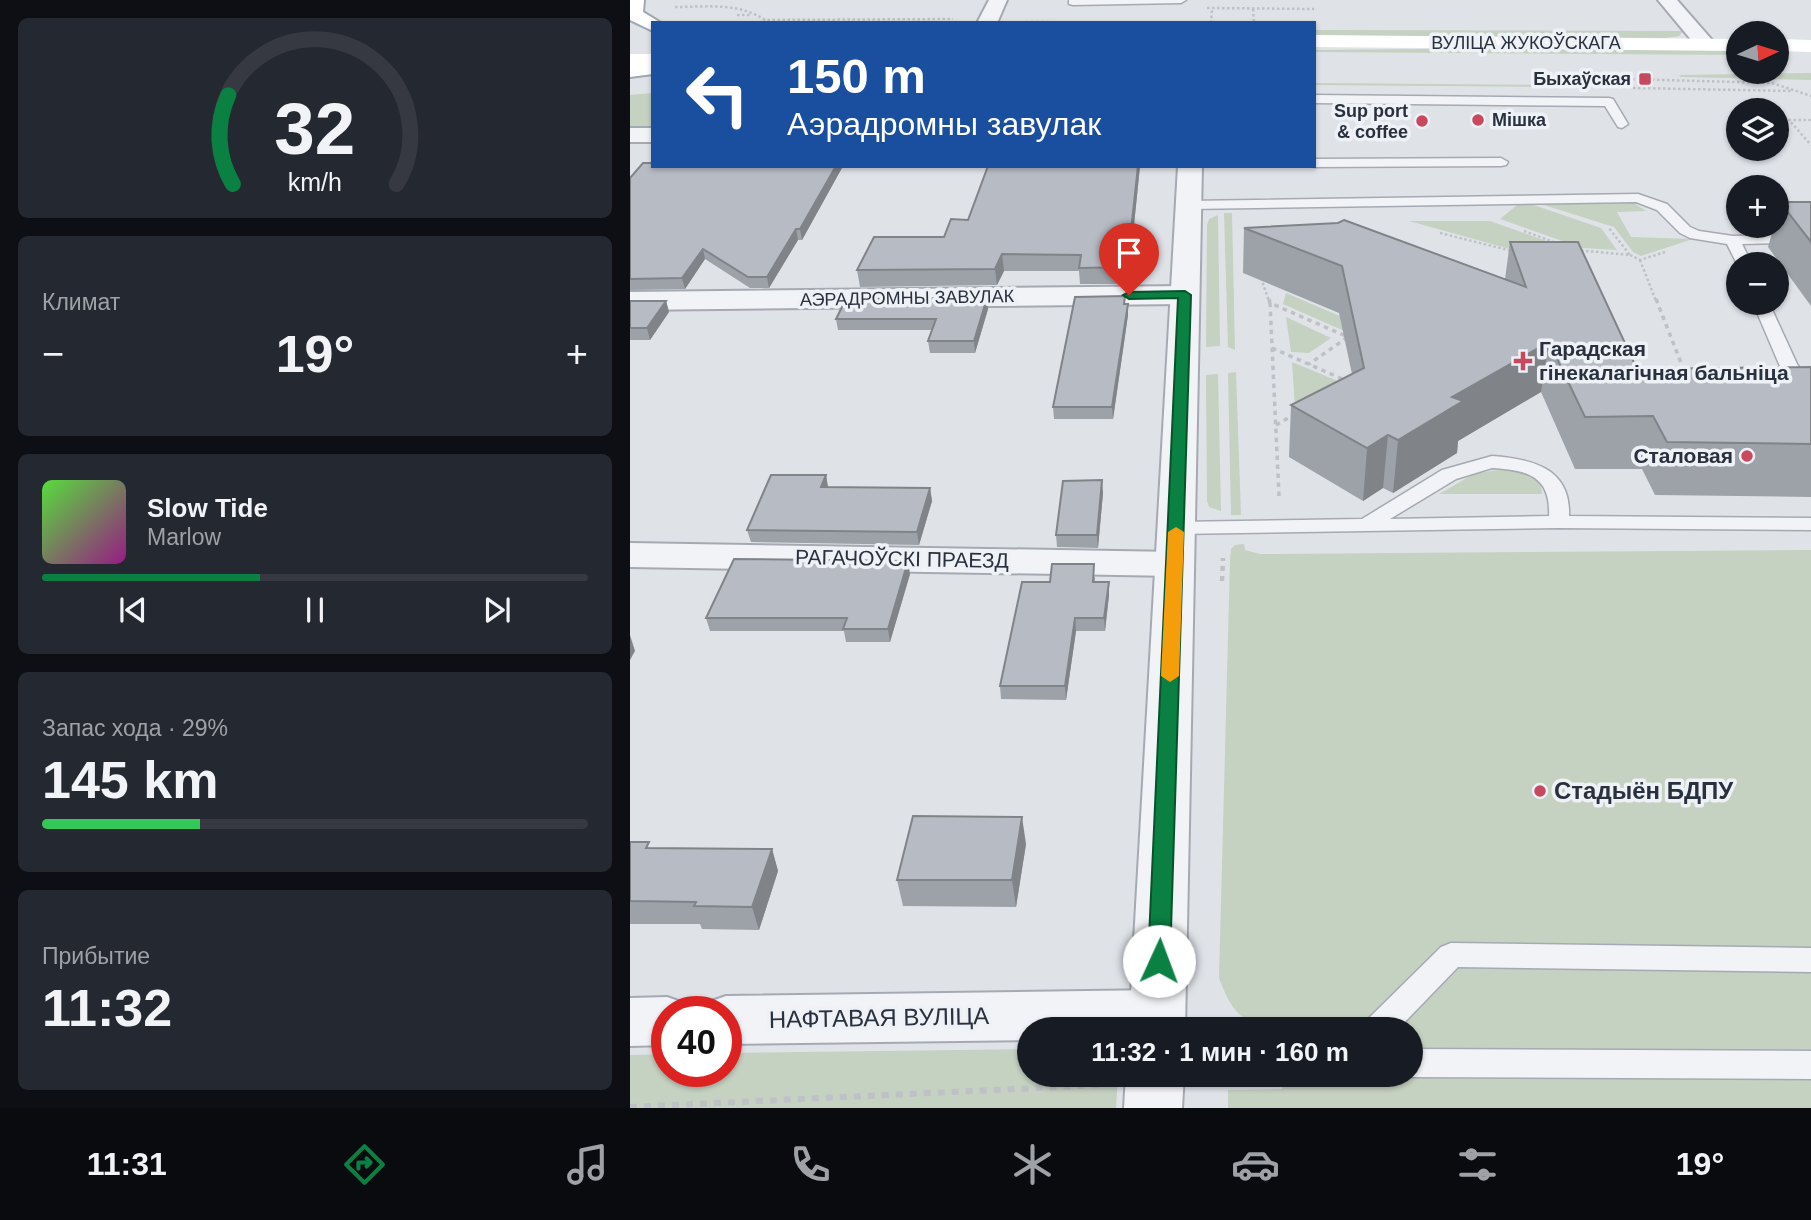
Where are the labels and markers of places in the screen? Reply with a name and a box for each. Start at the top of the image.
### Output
place label: Быхаўская [1533,69,1631,89]
marker: Быхаўская [1637,71,1653,87]
place label: Sup port & coffee [1334,101,1408,142]
place label: Мішка [1492,110,1547,130]
marker: Мішка [1470,112,1486,128]
marker: Sup port & coffee [1414,113,1430,129]
pin [1099,223,1159,295]
place label: Гарадская гінекалагічная бальніца [1539,337,1789,384]
marker: Гарадская гінекалагічная бальніца [1513,351,1533,371]
place label: Сталовая [1633,444,1733,467]
marker: Сталовая [1739,448,1755,464]
place label: Стадыён БДПУ [1554,777,1734,804]
marker: Стадыён БДПУ [1532,783,1548,799]

